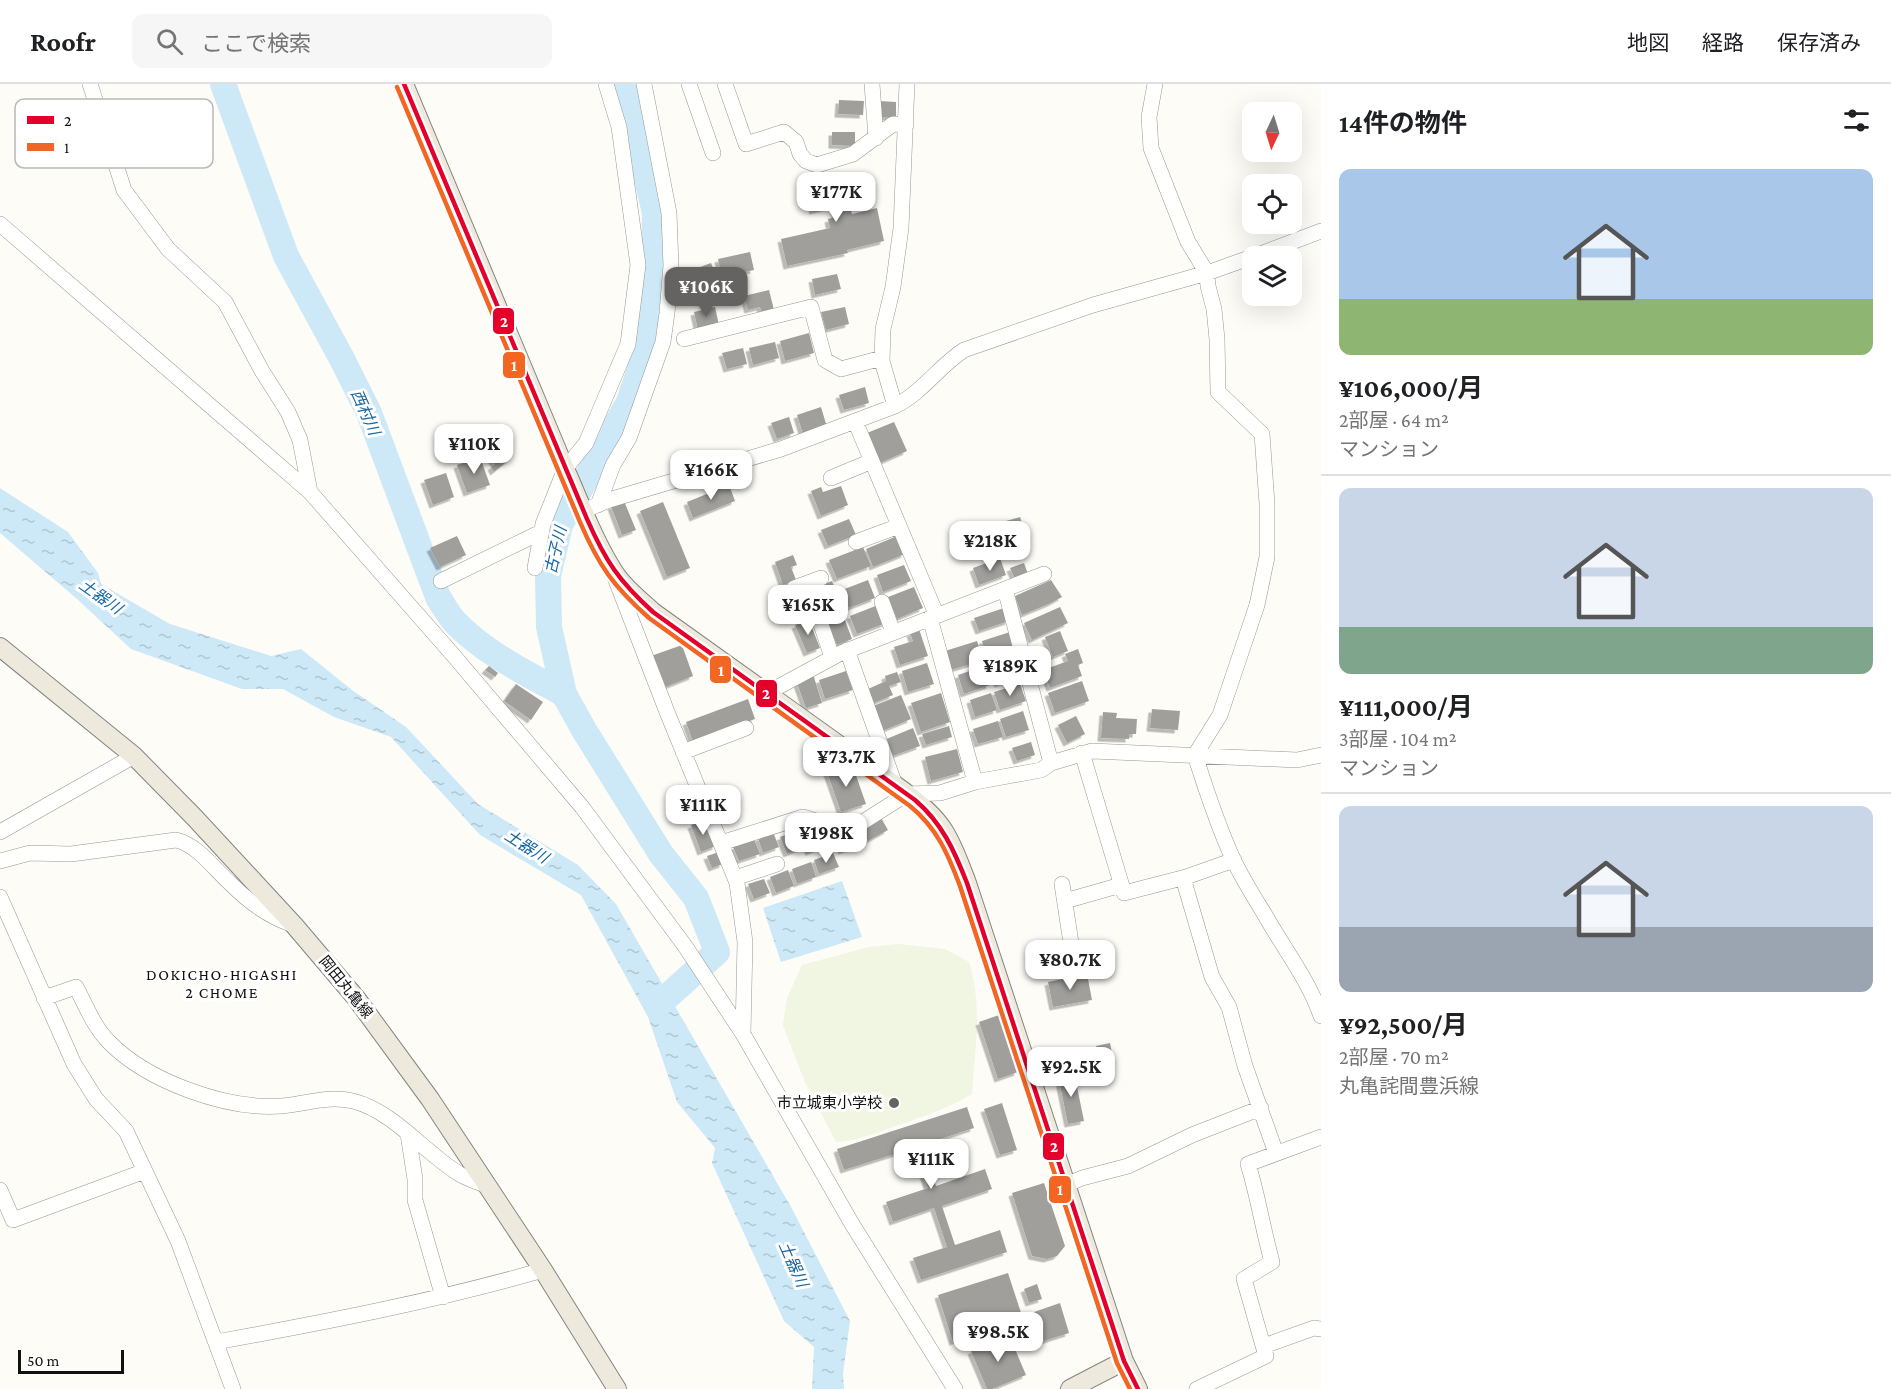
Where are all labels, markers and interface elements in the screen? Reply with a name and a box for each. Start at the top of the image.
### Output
search box [132,14,552,68]
icon: search [153,25,186,58]
text: Roofr [30,26,96,57]
text: ここで検索 [201,31,311,56]
text: 地図 [1627,31,1669,55]
text: 経路 [1702,31,1744,55]
text: 保存済み [1777,31,1861,55]
legend [15,99,213,168]
north arrow [1242,102,1302,162]
map controls [1242,102,1302,306]
icon: filters [1840,104,1873,137]
text: 14件の物件 [1339,109,1467,138]
text: 2 [64,112,72,129]
text: 1 [64,139,69,156]
pin: ¥177K [794,172,878,223]
button: locate [1242,174,1302,234]
text: ¥177K [811,180,861,202]
icon: home [1552,208,1660,316]
button: layers [1242,246,1302,306]
pin: ¥106K [664,267,748,318]
text: ¥106K [679,275,733,297]
line badge: 2 [492,307,515,335]
text: 2 [500,313,508,330]
line badge: 1 [502,351,526,379]
text: 1 [511,357,517,374]
text: ¥106,000/月 [1339,374,1483,403]
water label: 西村川 [348,387,384,439]
text: 2部屋 · 64 m² [1339,409,1449,431]
pin: ¥110K [432,424,516,475]
text: ¥110K [448,432,500,454]
text: マンション [1339,438,1439,460]
pin: ¥166K [669,450,753,501]
text: ¥166K [684,458,738,480]
pin: ¥218K [948,521,1032,572]
water label: 古子川 [542,523,570,575]
icon: home [1552,527,1660,635]
text: ¥218K [963,529,1017,551]
water label: 土器川 [76,576,127,618]
pin: ¥165K [766,585,850,636]
text: ¥165K [782,593,834,615]
pin: ¥189K [968,646,1052,697]
text: ¥189K [983,654,1037,676]
line badge: 1 [709,655,732,684]
text: 1 [718,662,724,679]
line badge: 2 [755,679,778,708]
text: 2 [762,685,770,702]
text: ¥111,000/月 [1339,693,1473,722]
text: 3部屋 · 104 m² [1339,728,1457,750]
pin: ¥73.7K [797,737,895,788]
text: ¥73.7K [817,745,875,767]
text: マンション [1339,757,1439,779]
pin: ¥111K [661,785,745,836]
text: ¥111K [680,793,726,815]
pin: ¥198K [784,813,868,864]
text: ¥198K [799,821,853,843]
water label: 土器川 [502,826,553,867]
icon: home [1552,845,1660,953]
pin: ¥80.7K [1021,940,1119,991]
text: ¥80.7K [1039,948,1101,970]
street label: 岡田丸亀線 [316,953,376,1021]
district label: DOKICHO-HIGASHI 2 CHOME [146,966,298,1001]
text: ¥92,500/月 [1339,1011,1468,1040]
text: 2部屋 · 70 m² [1339,1046,1449,1068]
pin: ¥92.5K [1022,1047,1120,1098]
text: ¥92.5K [1041,1055,1101,1077]
text: 丸亀詫間豊浜線 [1339,1075,1479,1097]
place label: 市立城東小学校 [777,1095,882,1111]
marker: 市立城東小学校 [887,1096,901,1110]
line badge: 2 [1042,1132,1065,1161]
text: 2 [1050,1138,1058,1155]
pin: ¥111K [889,1139,973,1190]
text: ¥111K [908,1147,954,1169]
line badge: 1 [1048,1175,1072,1204]
text: 1 [1057,1181,1063,1198]
water label: 土器川 [776,1239,812,1291]
pin: ¥98.5K [949,1312,1047,1363]
text: ¥98.5K [967,1320,1029,1342]
scale bar [18,1347,124,1374]
text: 50 m [27,1352,59,1369]

